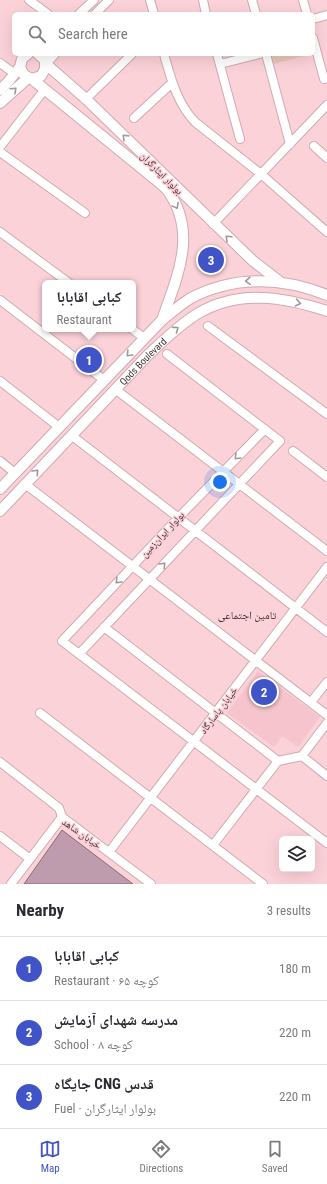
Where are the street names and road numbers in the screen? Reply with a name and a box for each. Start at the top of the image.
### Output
street label: بولوار ایثارگران [138,150,185,198]
street label: Qods Boulevard [117,336,169,387]
street label: بولوار ایران‌زمین [138,509,187,560]
street label: خیابان پاسارگاد [197,684,241,736]
street label: خیابان شاهد [60,816,104,852]

